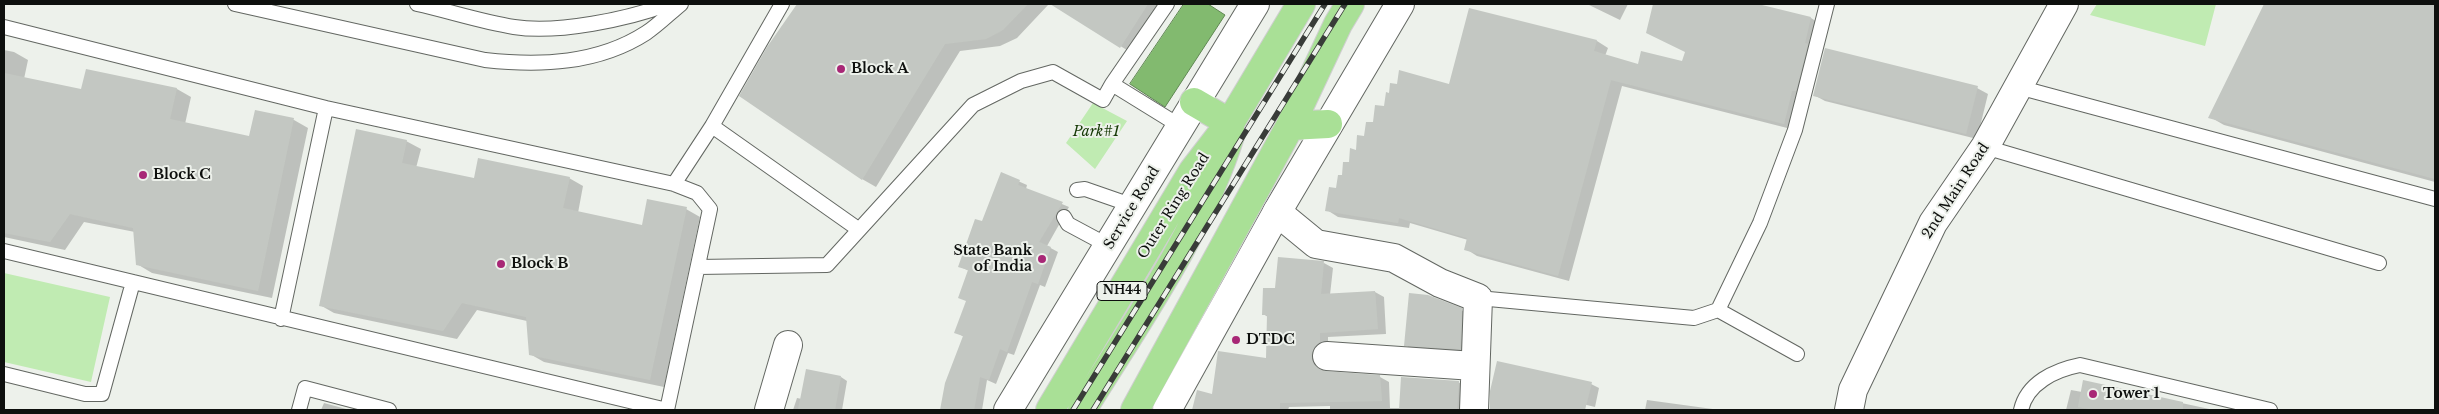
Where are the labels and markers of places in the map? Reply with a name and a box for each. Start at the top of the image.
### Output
place label: Block A [851,61,909,77]
marker: Block A [835,63,847,75]
place label: Block C [153,167,211,183]
marker: Block C [137,169,149,181]
place label: State Bank of India [953,243,1032,276]
marker: State Bank of India [1036,253,1048,265]
place label: Block B [511,256,568,272]
marker: Block B [495,258,507,270]
place label: DTDC [1246,332,1295,348]
marker: DTDC [1230,334,1242,346]
place label: Tower 1 [2103,386,2160,402]
marker: Tower 1 [2087,388,2099,400]

